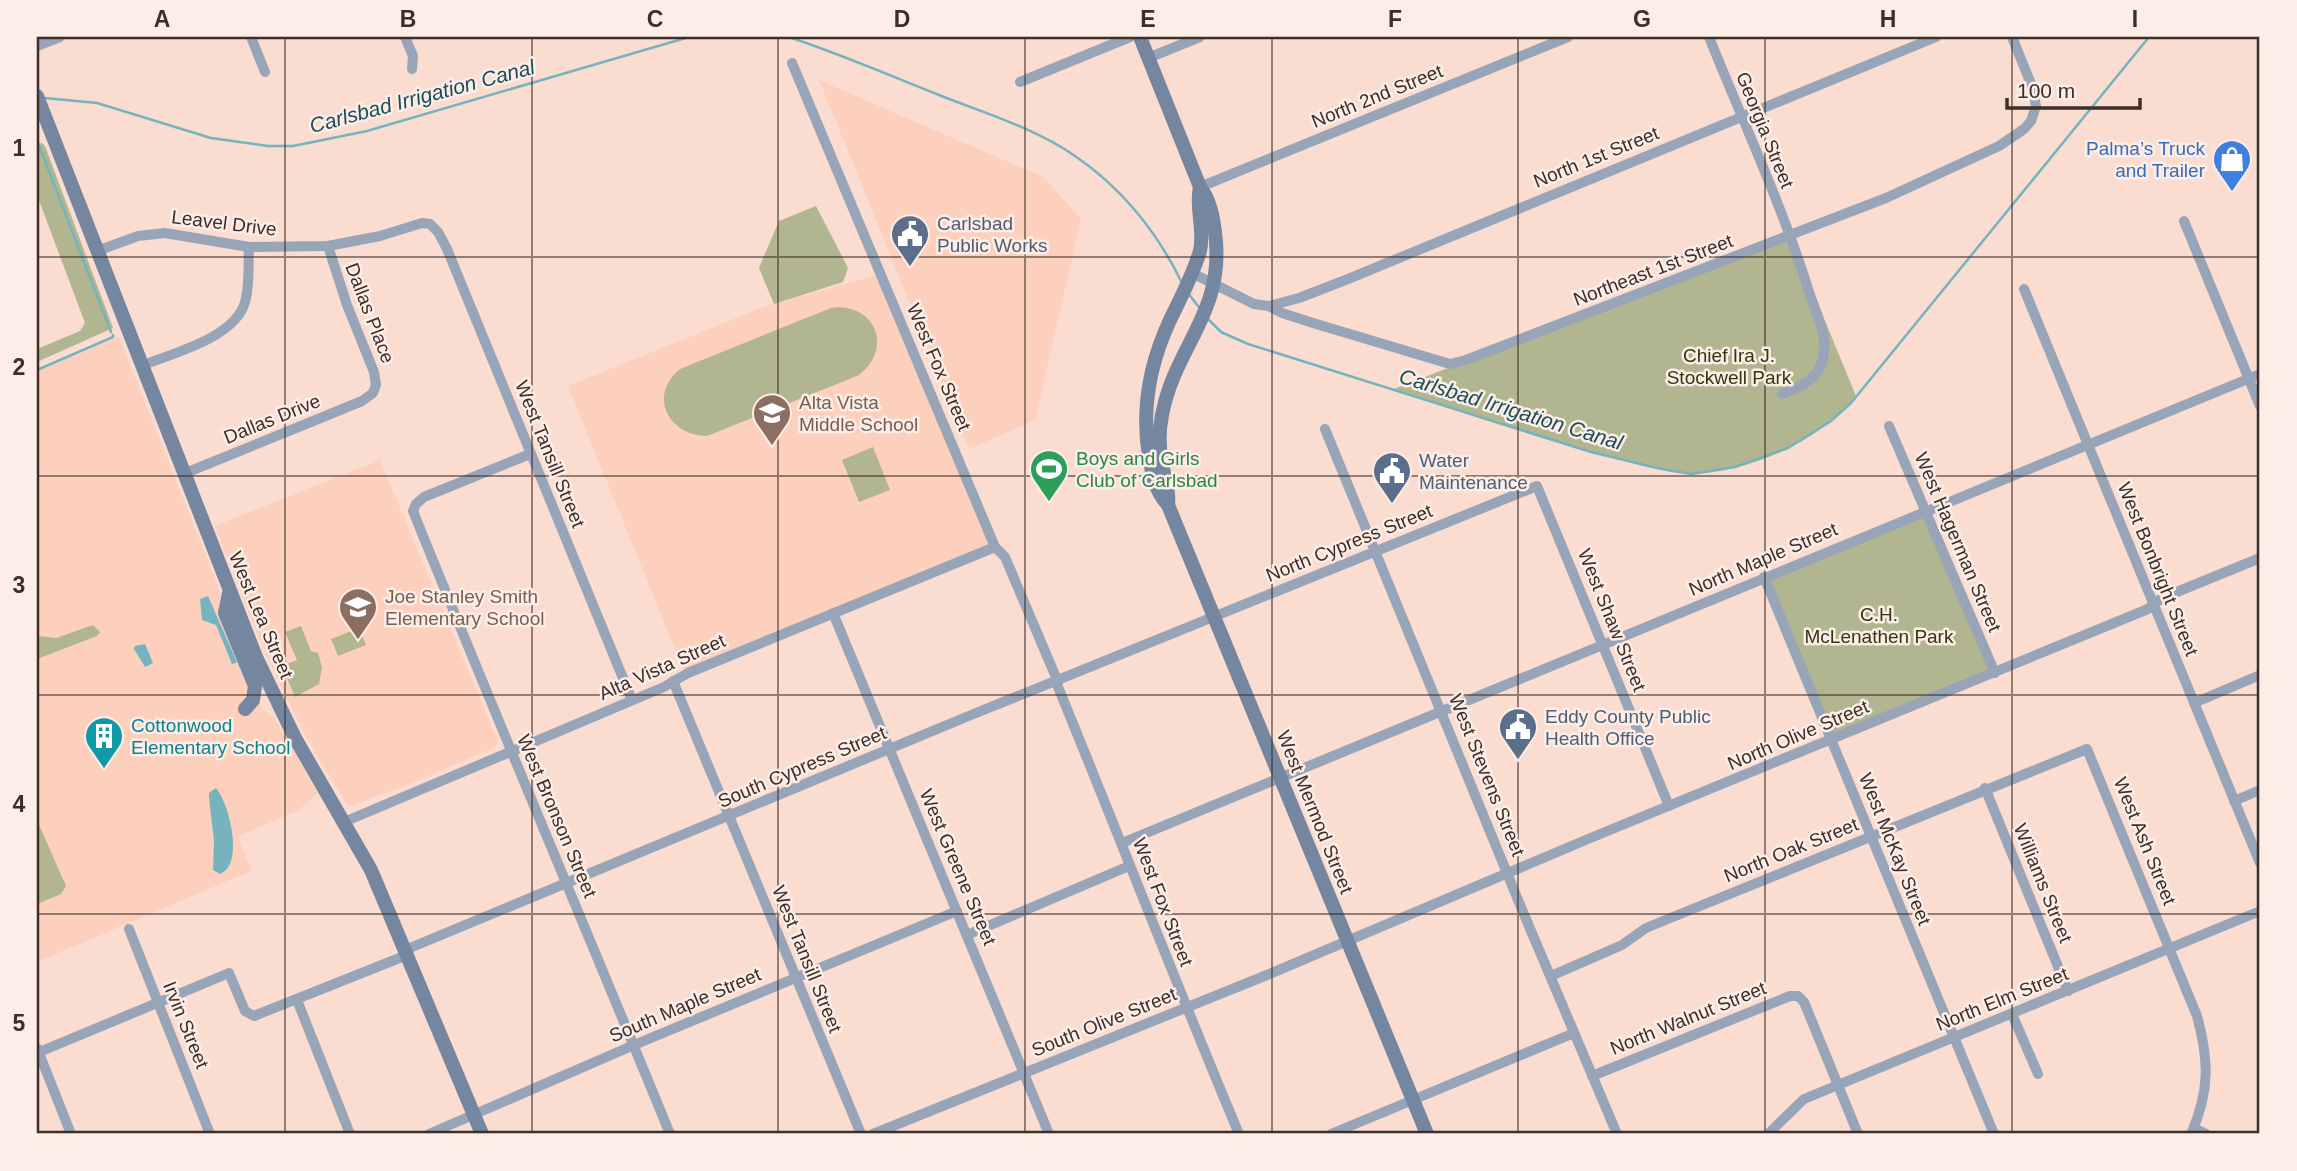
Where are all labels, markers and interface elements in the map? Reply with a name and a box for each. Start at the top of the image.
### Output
text: A [154,6,170,32]
text: B [400,6,416,32]
text: C [647,6,663,32]
text: D [894,6,910,32]
text: E [1140,6,1156,32]
text: F [1388,6,1402,32]
text: G [1633,6,1651,32]
text: H [1880,6,1896,32]
text: I [2132,6,2138,32]
water label: Carlsbad Irrigation Canal [307,54,538,137]
street label: North 2nd Street [1308,60,1446,132]
scale bar [2007,66,2140,110]
street label: Georgia Street [1732,69,1798,192]
text: 100 m [2017,79,2075,102]
street label: North 1st Street [1530,122,1662,192]
text: 1 [13,135,26,161]
place label: Palma’s Truck and Trailer [2086,138,2206,181]
shop icon: Palma’s Truck and Trailer [2211,138,2253,193]
street label: Leavel Drive [170,206,278,240]
public building icon: Carlsbad Public Works [889,213,931,268]
place label: Carlsbad Public Works [937,213,1048,256]
street label: Northeast 1st Street [1570,230,1736,310]
street label: Dallas Place [341,260,399,366]
street label: West Fox Street [903,300,975,434]
park label: Chief Ira J. Stockwell Park [1667,345,1792,388]
text: 2 [13,354,25,380]
water label: Carlsbad Irrigation Canal [1397,364,1627,454]
street label: West Tansill Street [511,377,589,531]
street label: Dallas Drive [221,390,323,448]
school or university icon: Alta Vista Middle School [751,392,793,447]
place label: Alta Vista Middle School [799,392,918,435]
sports icon: Boys and Girls Club of Carlsbad [1028,448,1070,503]
place label: Boys and Girls Club of Carlsbad [1076,448,1218,491]
street label: West Hagerman Street [1911,449,2006,636]
public building icon: Water Maintenance [1371,450,1413,505]
place label: Water Maintenance [1419,450,1528,493]
street label: West Bonbright Street [2114,479,2203,660]
street label: North Cypress Street [1263,500,1436,586]
street label: North Maple Street [1686,518,1841,600]
street label: West Shaw Street [1574,546,1650,695]
street label: West Lea Street [225,548,297,682]
text: 3 [13,572,25,598]
school or university icon: Joe Stanley Smith Elementary School [337,586,379,641]
place label: Joe Stanley Smith Elementary School [385,586,544,629]
park label: C.H. McLenathen Park [1805,604,1954,647]
street label: Alta Vista Street [596,629,729,704]
street label: West Stevens Street [1445,691,1529,860]
street label: North Olive Street [1724,696,1872,774]
public building icon: Eddy County Public Health Office [1497,706,1539,761]
place label: Eddy County Public Health Office [1545,706,1711,749]
building icon: Cottonwood Elementary School [83,715,125,770]
place label: Cottonwood Elementary School [131,715,290,758]
street label: South Cypress Street [715,722,890,812]
street label: West Mermod Street [1273,727,1358,897]
street label: West Bronson Street [513,731,601,901]
street label: West McKay Street [1855,770,1935,929]
street label: West Ash Street [2110,774,2180,909]
street label: West Greene Street [916,786,1001,949]
text: 4 [13,791,26,817]
street label: North Oak Street [1721,813,1862,886]
street label: Williams Street [2010,820,2077,946]
street label: West Fox Street [1129,835,1197,970]
street label: West Tansill Street [768,882,846,1036]
street label: South Maple Street [606,963,765,1046]
street label: North Elm Street [1933,963,2072,1035]
street label: North Walnut Street [1607,977,1770,1059]
street label: Irvin Street [159,978,213,1072]
street label: South Olive Street [1029,983,1180,1061]
text: 5 [13,1010,26,1036]

